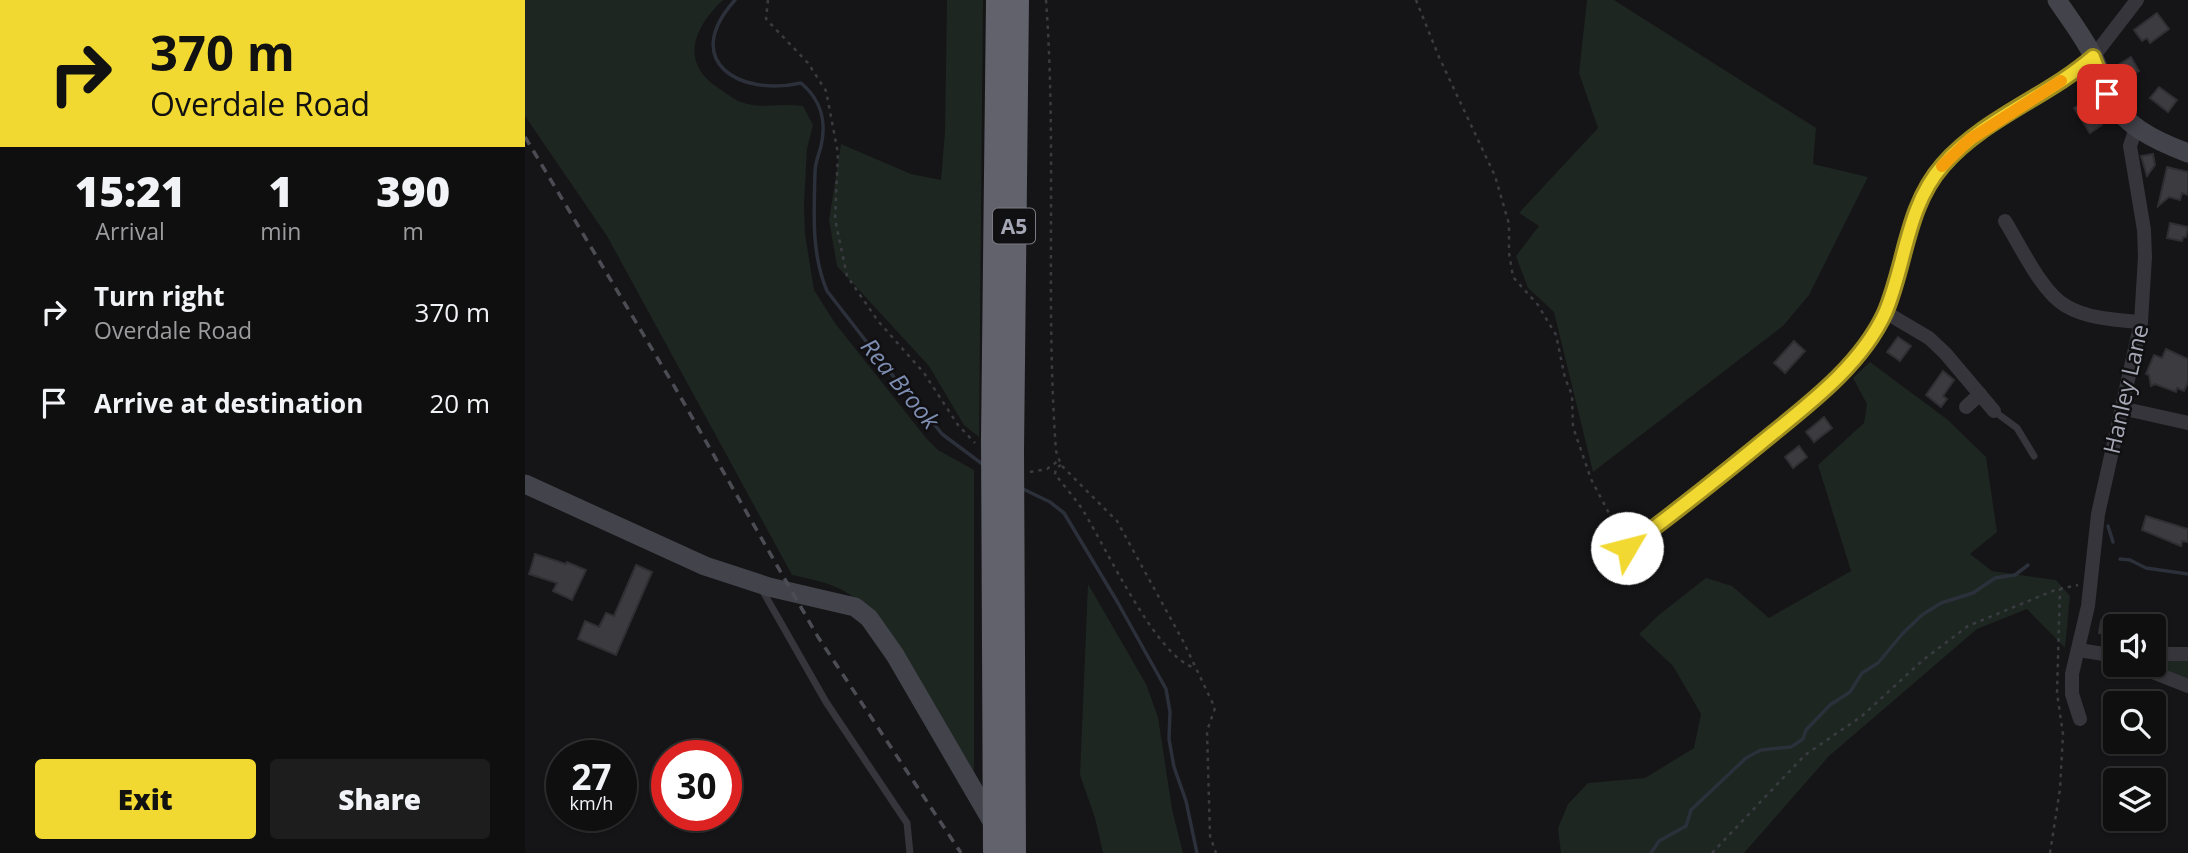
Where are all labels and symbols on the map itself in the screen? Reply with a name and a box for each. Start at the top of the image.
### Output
pin [2077,64,2137,124]
road number: A5 [993,208,1035,244]
street label: Hanley Lane [2095,321,2155,457]
water label: Rea Brook [854,331,949,436]
position arrow [1590,511,1664,585]
speed limit sign: 30 [651,740,742,831]

